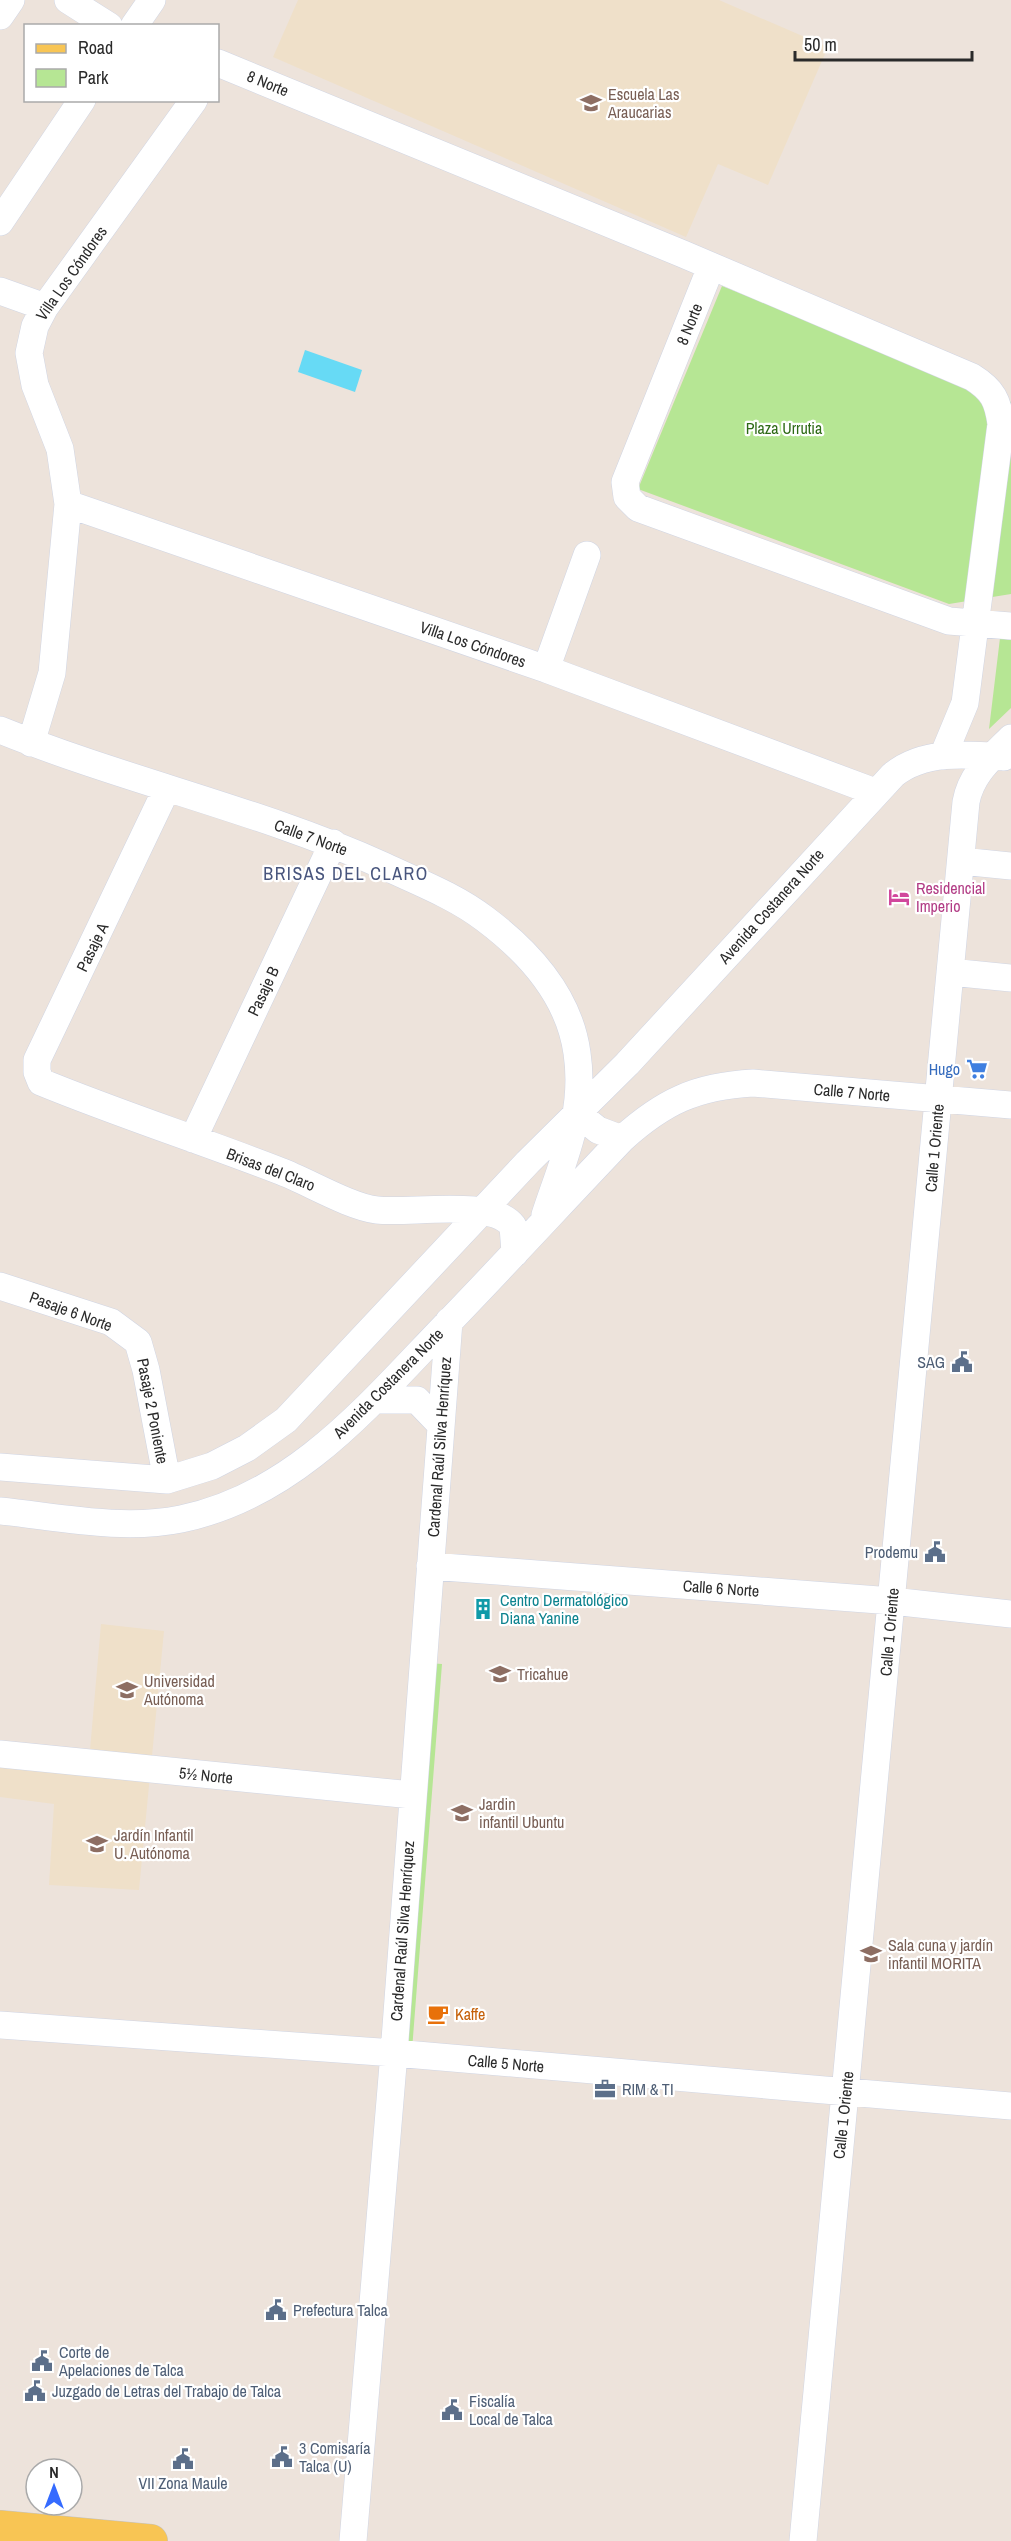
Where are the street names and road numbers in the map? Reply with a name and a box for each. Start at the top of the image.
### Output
street label: 8 Norte [244,65,292,101]
street label: Villa Los Cóndores [30,221,112,325]
street label: 8 Norte [671,300,707,348]
street label: Villa Los Cóndores [417,616,529,672]
street label: Calle 7 Norte [271,814,351,860]
street label: Avenida Costanera Norte [713,844,829,969]
street label: Pasaje A [71,919,113,975]
street label: Pasaje B [242,962,284,1019]
street label: Calle 7 Norte [813,1078,891,1106]
street label: Calle 1 Oriente [919,1103,949,1193]
street label: Brisas del Claro [223,1142,319,1196]
street label: Pasaje 6 Norte [26,1286,116,1336]
street label: Avenida Costanera Norte [327,1323,448,1444]
street label: Pasaje 2 Poniente [132,1356,174,1466]
street label: Cardenal Raúl Silva Henríquez [422,1356,456,1538]
street label: Calle 6 Norte [682,1574,760,1602]
street label: Calle 1 Oriente [874,1587,904,1677]
street label: 5½ Norte [178,1761,234,1789]
street label: Cardenal Raúl Silva Henríquez [385,1840,419,2022]
street label: Calle 5 Norte [467,2049,545,2077]
street label: Calle 1 Oriente [827,2070,859,2160]

